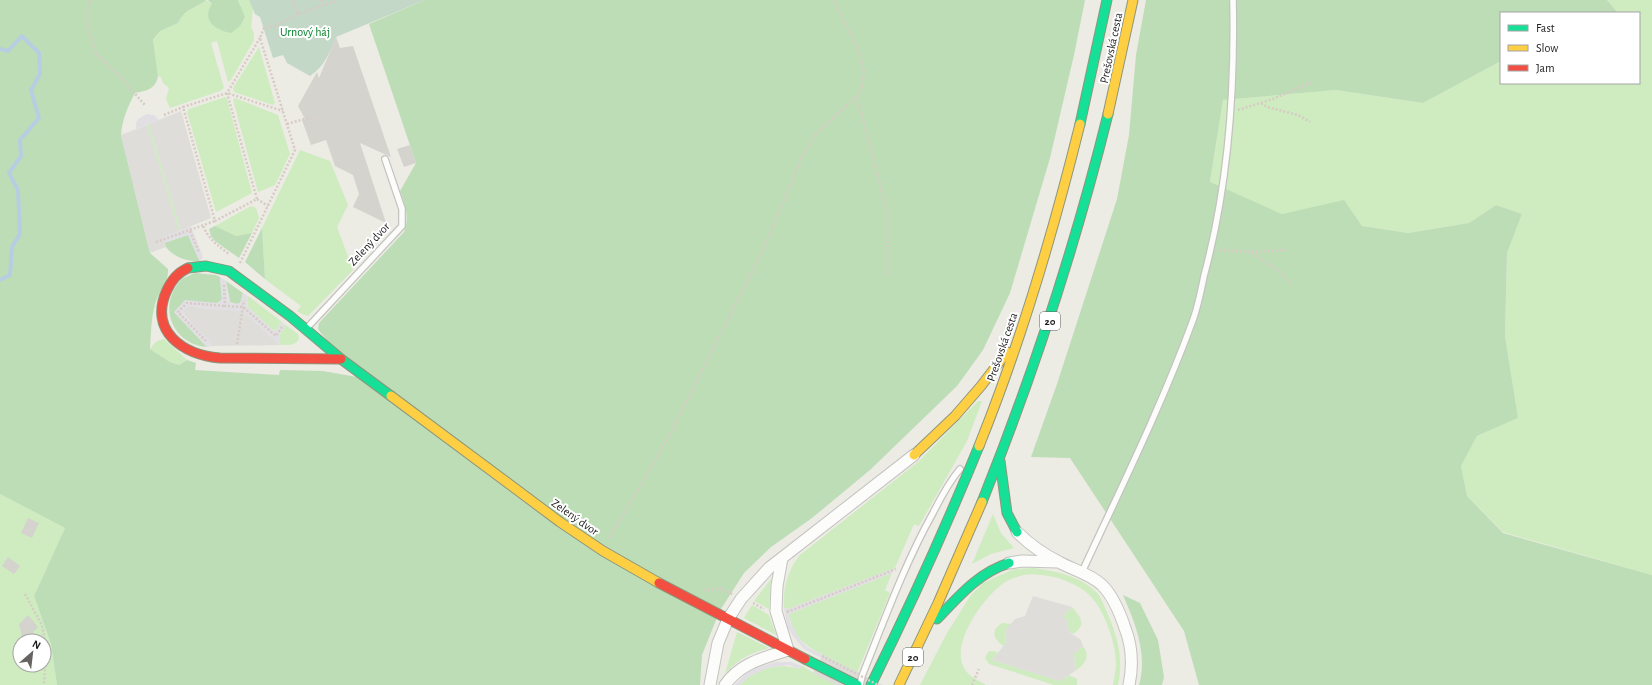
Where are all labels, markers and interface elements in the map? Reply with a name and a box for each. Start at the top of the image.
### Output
street label: Prešovská cesta [1098,11,1124,84]
legend [1500,12,1640,84]
text: Fast [1536,22,1555,34]
park label: Urnový háj [280,26,330,39]
text: Slow [1536,42,1558,54]
text: Jam [1536,62,1555,74]
street label: Zelený dvor [346,220,393,269]
street label: Prešovská cesta [985,311,1020,383]
road number: 20 [1040,312,1060,330]
street label: Zelený dvor [549,497,601,538]
north arrow [12,633,52,673]
text: N [30,638,42,651]
road number: 20 [903,648,923,666]

